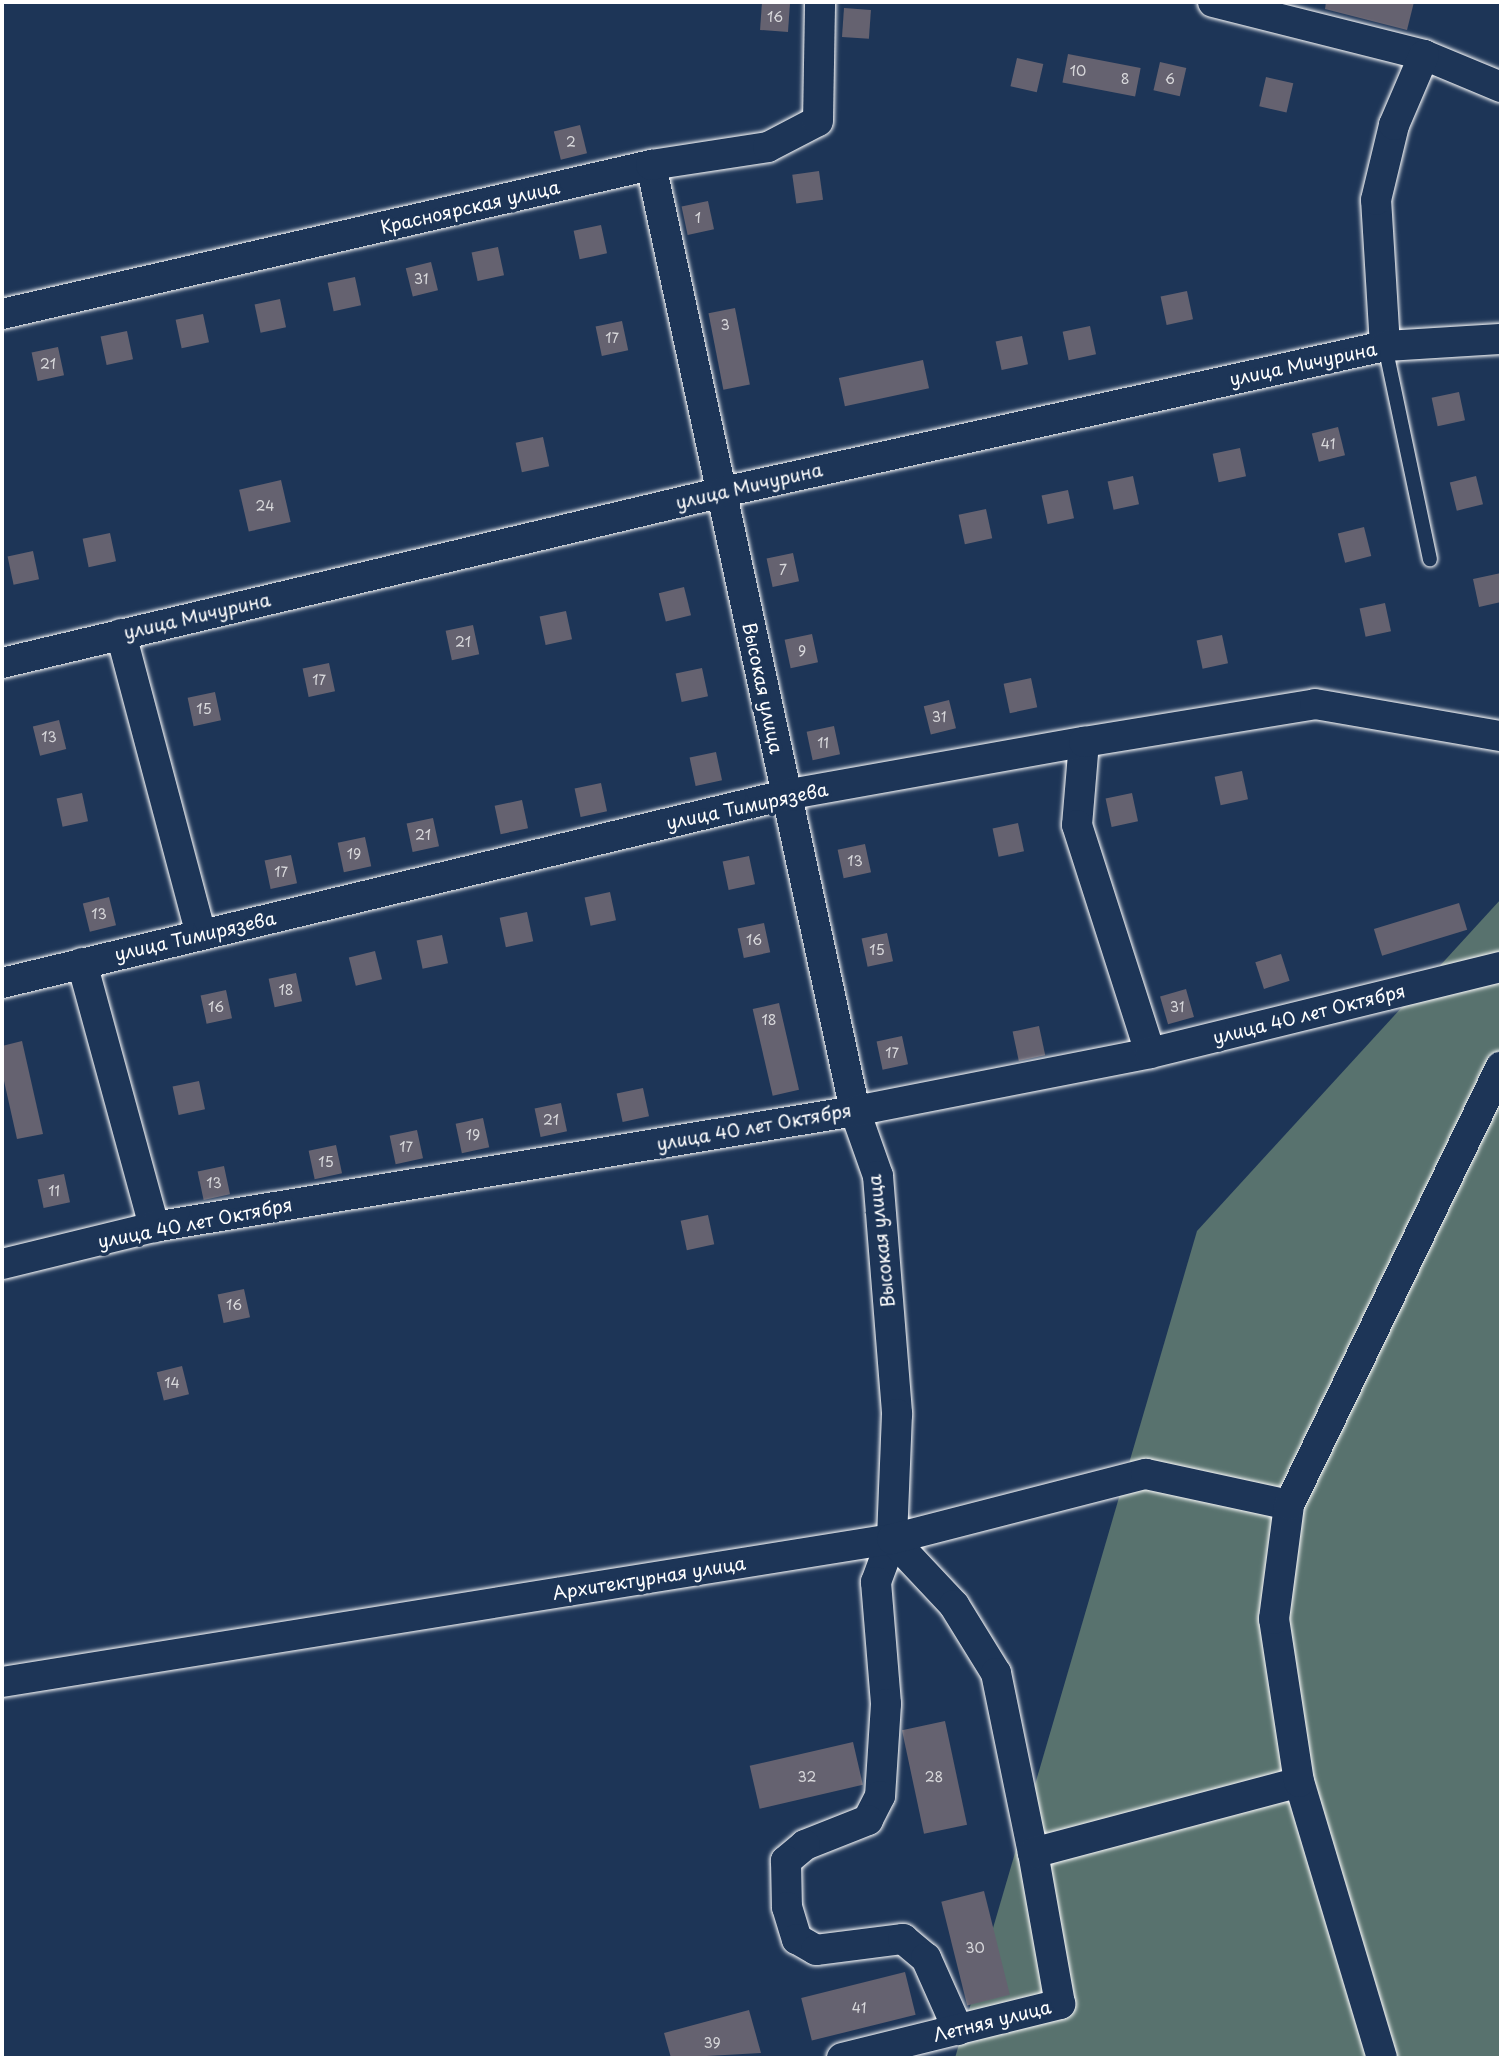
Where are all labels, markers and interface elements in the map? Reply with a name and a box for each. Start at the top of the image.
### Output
house number: 16 [767,9,783,25]
house number: 10 [1070,63,1086,79]
house number: 8 [1121,71,1129,87]
house number: 6 [1165,71,1175,87]
house number: 2 [566,134,576,150]
street label: Красноярская улица [378,176,562,238]
house number: 1 [695,210,701,226]
house number: 31 [414,271,428,287]
house number: 3 [720,317,730,333]
house number: 17 [605,330,619,346]
street label: улица Мичурина [1227,338,1379,390]
house number: 21 [40,356,56,372]
house number: 41 [1321,436,1335,452]
street label: улица Мичурина [673,458,825,514]
house number: 24 [256,498,274,514]
house number: 7 [779,562,787,578]
street label: улица Мичурина [121,588,273,644]
street label: Высокая улица [738,620,788,756]
house number: 21 [455,634,471,650]
house number: 9 [798,643,806,659]
house number: 17 [312,672,326,688]
house number: 15 [196,701,212,717]
house number: 31 [932,709,946,725]
house number: 13 [41,729,57,745]
house number: 11 [817,735,829,751]
street label: улица Тимирязева [664,778,830,834]
house number: 21 [415,827,431,843]
house number: 19 [347,846,361,862]
house number: 13 [847,853,863,869]
house number: 17 [274,864,288,880]
house number: 13 [91,906,107,922]
street label: улица Тимирязева [112,907,278,965]
house number: 16 [746,932,762,948]
house number: 15 [869,942,885,958]
street label: улица 40 лет Октября [1210,979,1408,1049]
house number: 18 [278,982,294,998]
house number: 16 [208,999,224,1015]
house number: 31 [1170,999,1184,1015]
house number: 18 [761,1012,777,1028]
house number: 17 [885,1045,899,1061]
street label: улица 40 лет Октября [654,1099,854,1155]
house number: 21 [543,1112,559,1128]
house number: 19 [466,1127,480,1143]
house number: 17 [399,1139,413,1155]
house number: 15 [318,1154,334,1170]
street label: Высокая улица [863,1173,899,1309]
house number: 13 [206,1175,222,1191]
house number: 11 [48,1183,60,1199]
street label: улица 40 лет Октября [95,1193,295,1253]
house number: 16 [226,1297,242,1313]
house number: 14 [164,1375,180,1391]
street label: Архитектурная улица [550,1552,748,1604]
house number: 32 [798,1769,816,1785]
house number: 28 [925,1769,943,1785]
house number: 30 [965,1940,985,1956]
street label: Летняя улица [930,1996,1054,2046]
house number: 41 [852,2000,866,2016]
house number: 39 [703,2035,721,2051]

